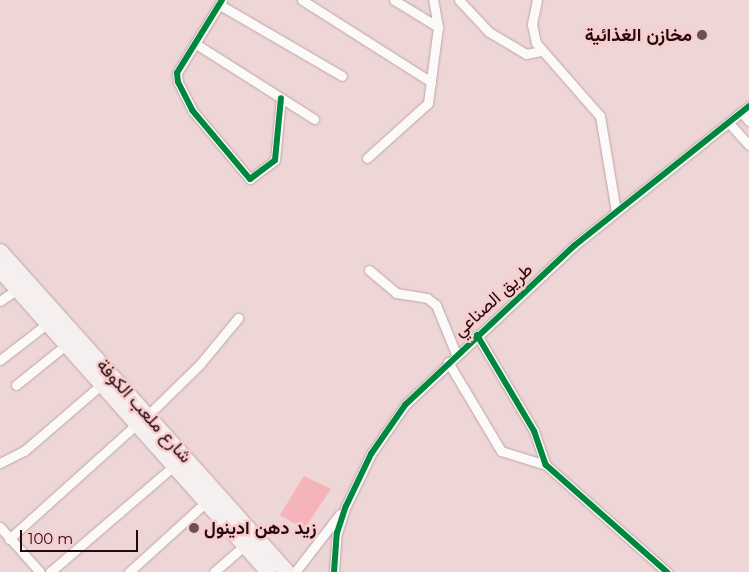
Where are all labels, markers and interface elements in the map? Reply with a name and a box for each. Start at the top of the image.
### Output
place label: مخازن الغذائية [585,24,692,46]
marker: مخازن الغذائية [696,29,708,41]
street label: طريق الصناعي [449,259,537,341]
street label: شارع ملعب الكوفة [92,355,196,467]
place label: زيد دهن ادينول [204,517,317,539]
scale bar [22,520,140,552]
marker: زيد دهن ادينول [188,522,200,534]
text: 100 m [28,529,73,548]

